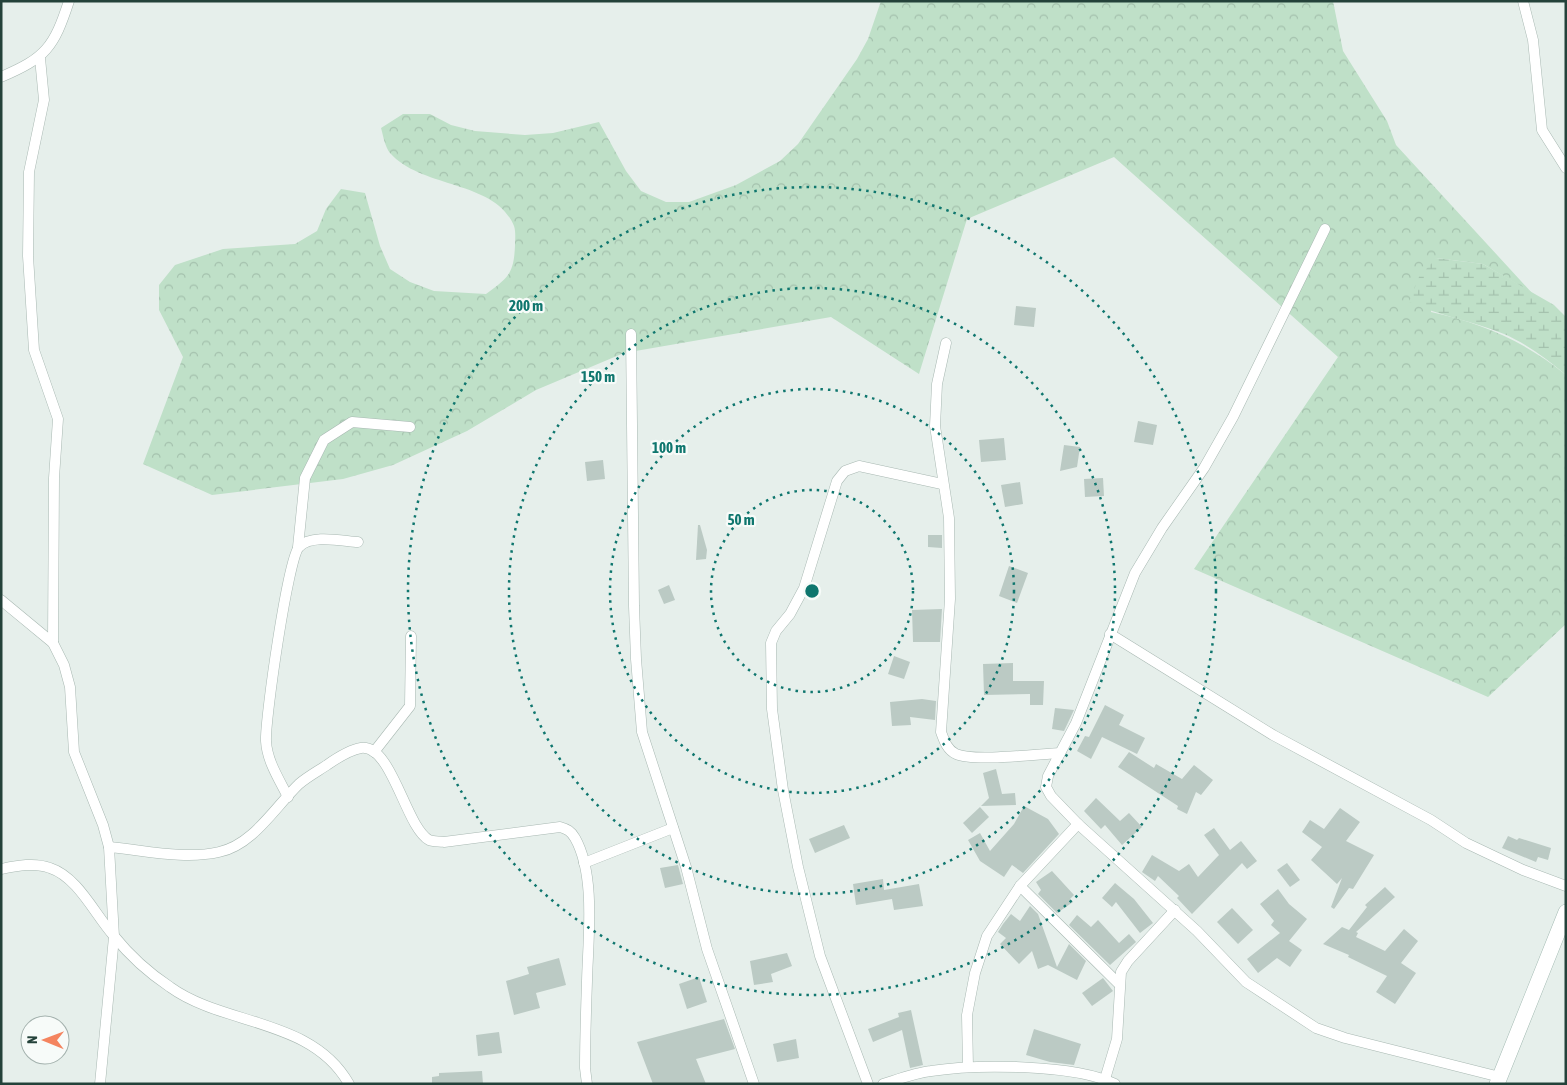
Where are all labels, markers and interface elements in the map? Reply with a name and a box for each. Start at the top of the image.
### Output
text: 200 m [509,297,543,314]
text: 150 m [581,368,615,385]
text: 100 m [652,439,686,456]
text: 50 m [728,511,755,528]
centre of rings [803,582,821,600]
north arrow [20,1015,70,1065]
text: N [24,1036,40,1044]

